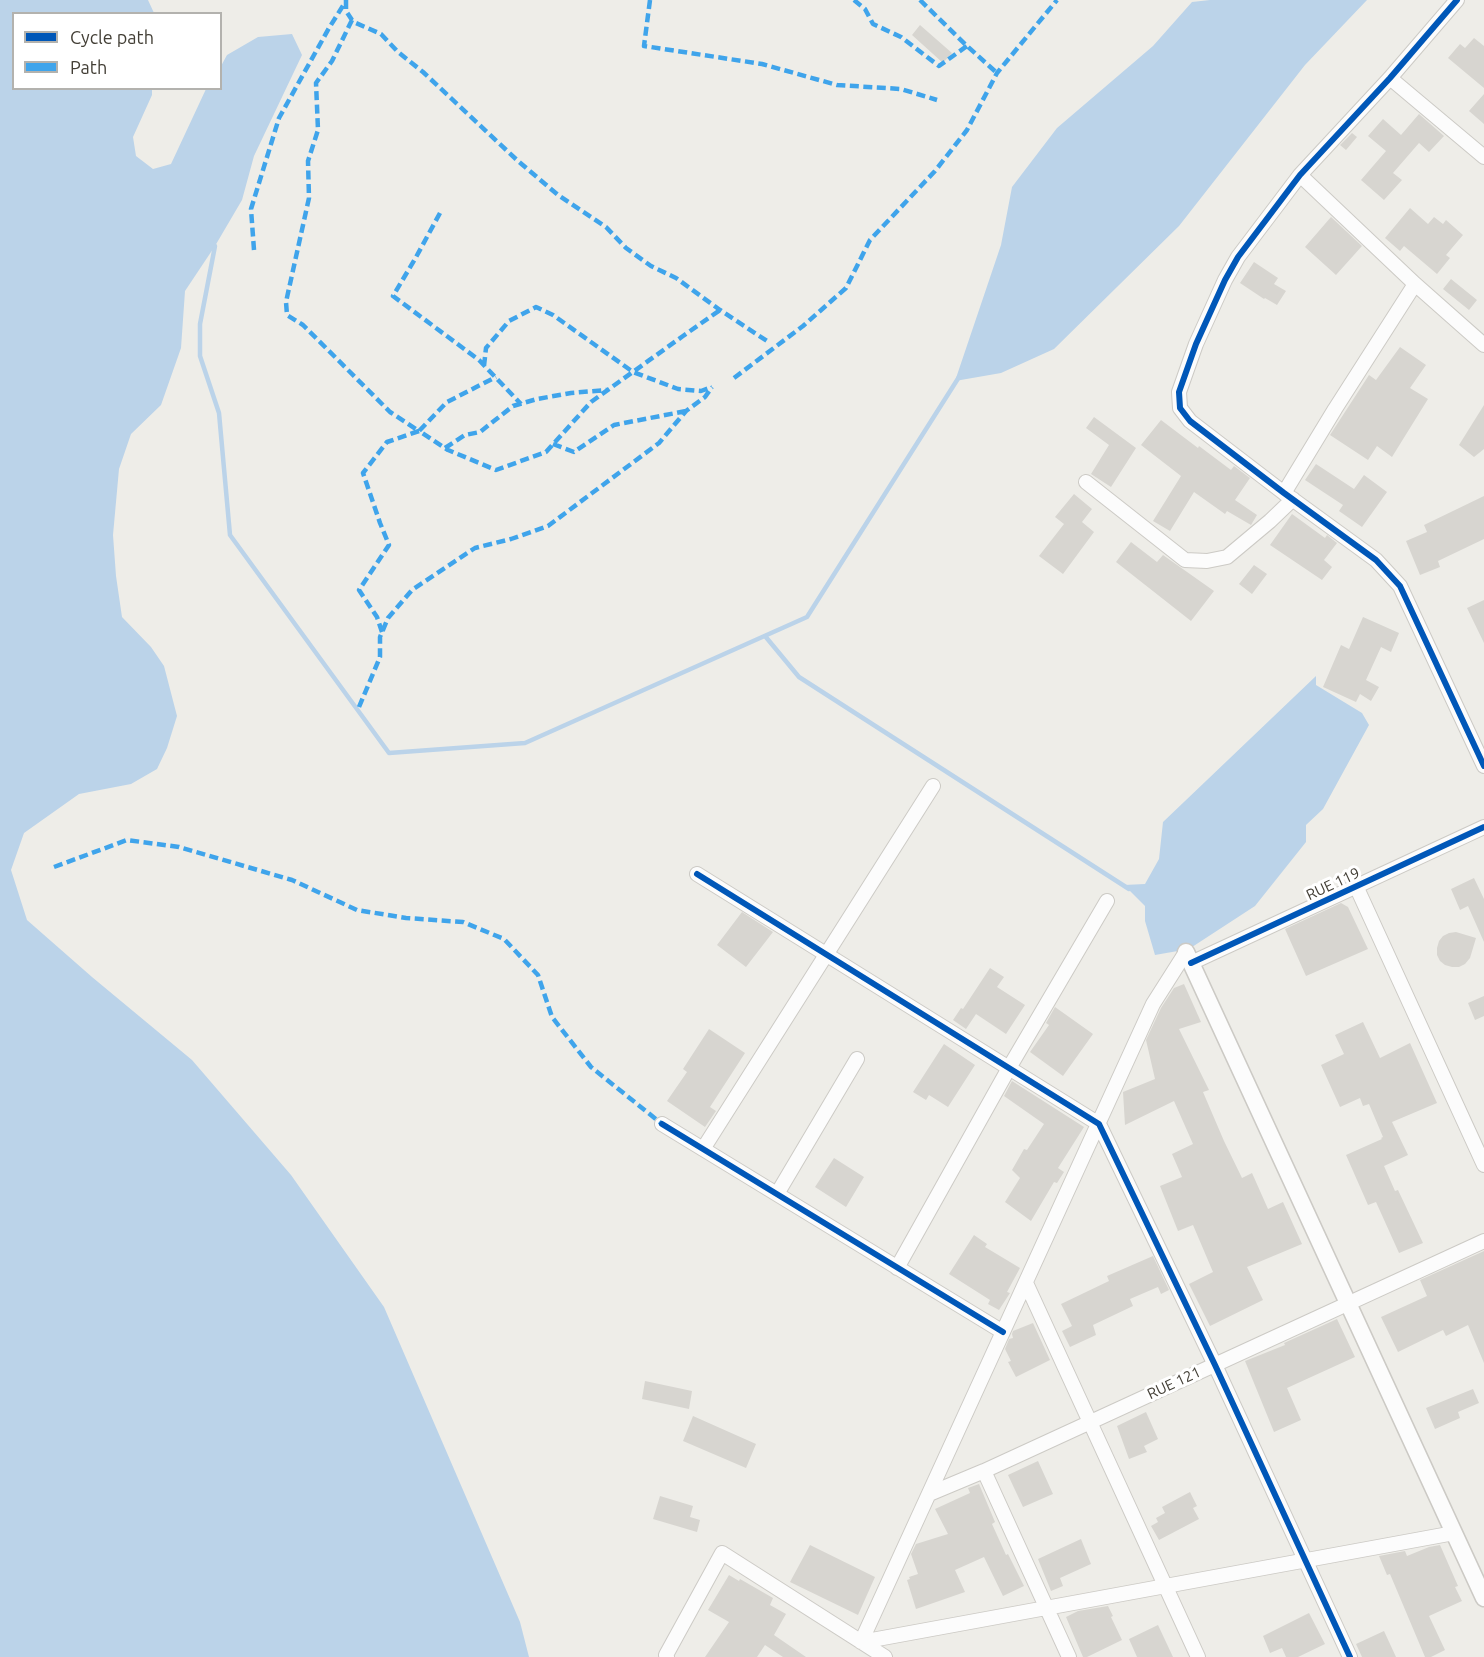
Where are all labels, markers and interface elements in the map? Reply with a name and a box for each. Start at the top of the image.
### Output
legend [12,12,222,90]
text: Cycle path [70,27,154,47]
text: Path [70,57,107,77]
street label: RUE 119 [1303,864,1363,904]
street label: RUE 121 [1144,1363,1204,1403]

